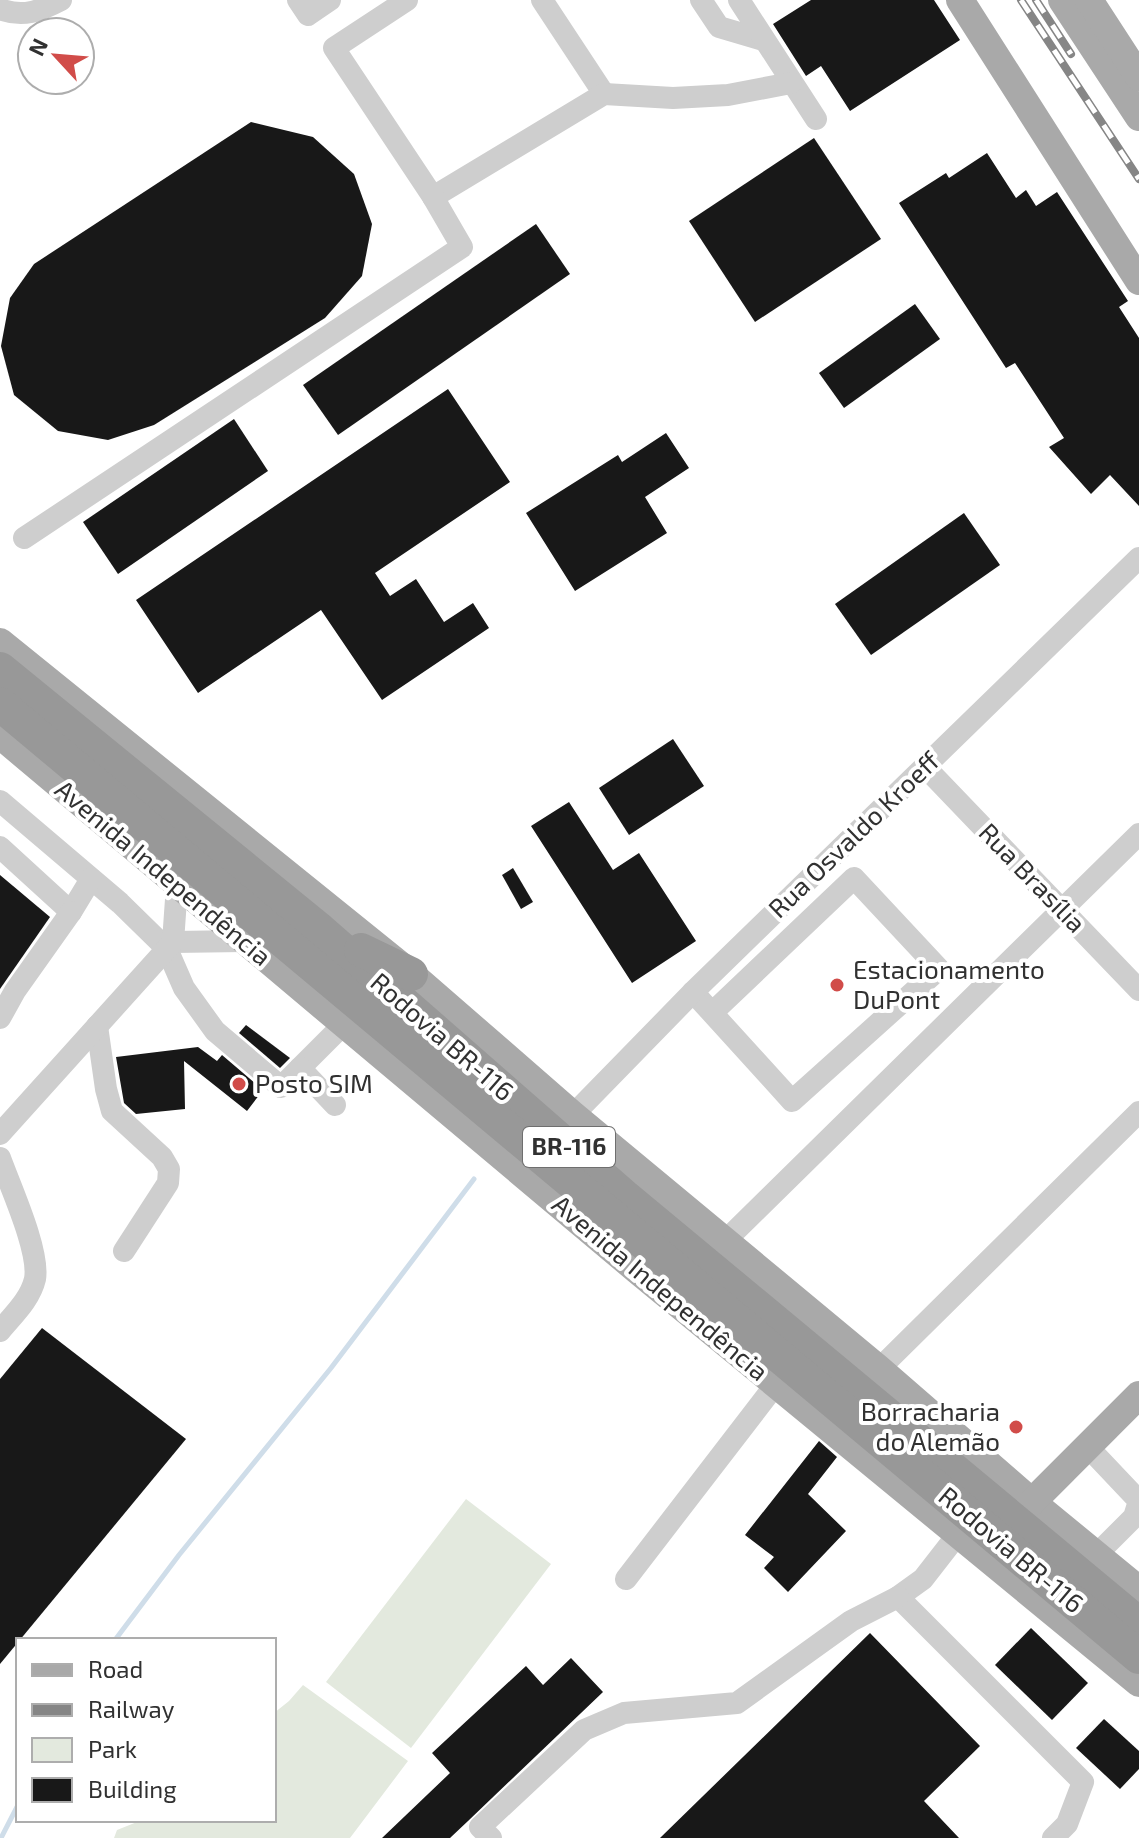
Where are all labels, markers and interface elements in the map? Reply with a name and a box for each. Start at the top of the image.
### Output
north arrow [16,16,96,96]
text: N [22,34,52,60]
street label: Rua Osvaldo Kroeff [761,744,945,923]
street label: Avenida Independência [50,773,278,971]
street label: Rua Brasília [973,816,1093,938]
place label: Estacionamento DuPont [853,953,1045,1014]
street label: Rodovia BR-116 [365,965,521,1106]
marker: Estacionamento DuPont [828,976,846,994]
place label: Posto SIM [255,1067,373,1098]
marker: Posto SIM [230,1075,248,1093]
road number: BR-116 [523,1127,615,1167]
street label: Avenida Independência [547,1188,775,1386]
place label: Borracharia do Alemão [861,1395,1000,1456]
marker: Borracharia do Alemão [1007,1418,1025,1436]
street label: Rodovia BR-116 [933,1479,1091,1618]
legend [16,1638,276,1822]
text: Road [88,1654,143,1683]
text: Railway [88,1694,175,1723]
text: Park [88,1734,137,1763]
text: Building [88,1774,177,1803]

